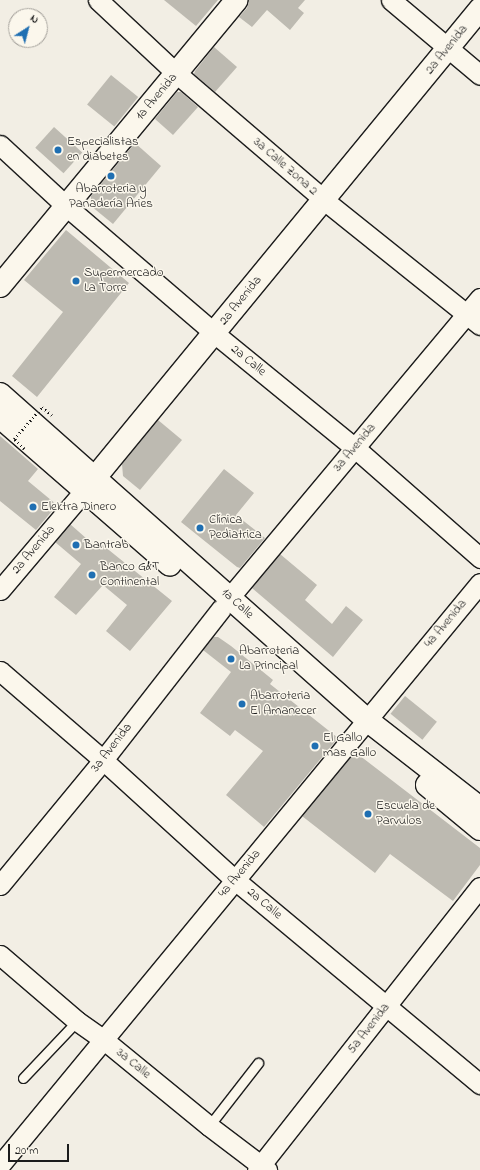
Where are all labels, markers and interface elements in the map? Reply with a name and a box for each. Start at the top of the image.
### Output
north arrow [8,8,48,48]
text: N [27,10,42,28]
street label: 2a Avenida [422,22,472,78]
street label: 1a Avenida [133,70,181,124]
place label: Especialistas en diabetes [67,135,139,166]
street label: 3a Calle Zona 2 [249,135,321,199]
marker: Especialistas en diabetes [52,144,64,156]
marker: Abarroteria y Panadería Aries [106,171,116,181]
place label: Abarroteria y Panadería Aries [69,182,153,213]
place label: Supermercado La Torre [84,266,163,297]
street label: 2a Avenida [216,273,266,329]
marker: Supermercado La Torre [71,276,81,286]
street label: 2a Calle [227,342,269,380]
street label: 3a Avenida [330,421,380,475]
place label: Elektra Dinero [41,499,116,515]
marker: Elektra Dinero [28,502,38,512]
place label: Clínica Pediatrica [209,513,262,544]
street label: 2a Avenida [9,522,59,578]
marker: Clínica Pediatrica [194,522,206,534]
place label: Bantrab [84,537,128,553]
marker: Bantrab [71,540,81,550]
place label: Banco G&T Continental [100,560,160,591]
marker: Banco G&T Continental [87,570,97,580]
street label: 1a Calle [217,585,257,623]
street label: 4a Avenida [421,597,471,651]
place label: Abarroteria La Principal [239,644,299,675]
marker: Abarroteria La Principal [226,654,236,664]
place label: Abarroteria El Amanecer [250,689,316,720]
marker: Abarroteria El Amanecer [237,699,247,709]
street label: 3a Avenida [88,720,136,776]
place label: El Gallo mas Gallo [323,731,376,762]
marker: El Gallo mas Gallo [310,741,320,751]
place label: Escuela de Parvulos [376,799,435,830]
marker: Escuela de Parvulos [363,809,373,819]
street label: 4a Avenida [215,847,265,901]
street label: 2a Calle [243,885,285,923]
street label: 5a Avenida [344,1001,394,1057]
street label: 3a Calle [113,1045,153,1083]
scale bar [10,1136,71,1162]
text: 20 m [15,1142,38,1160]

